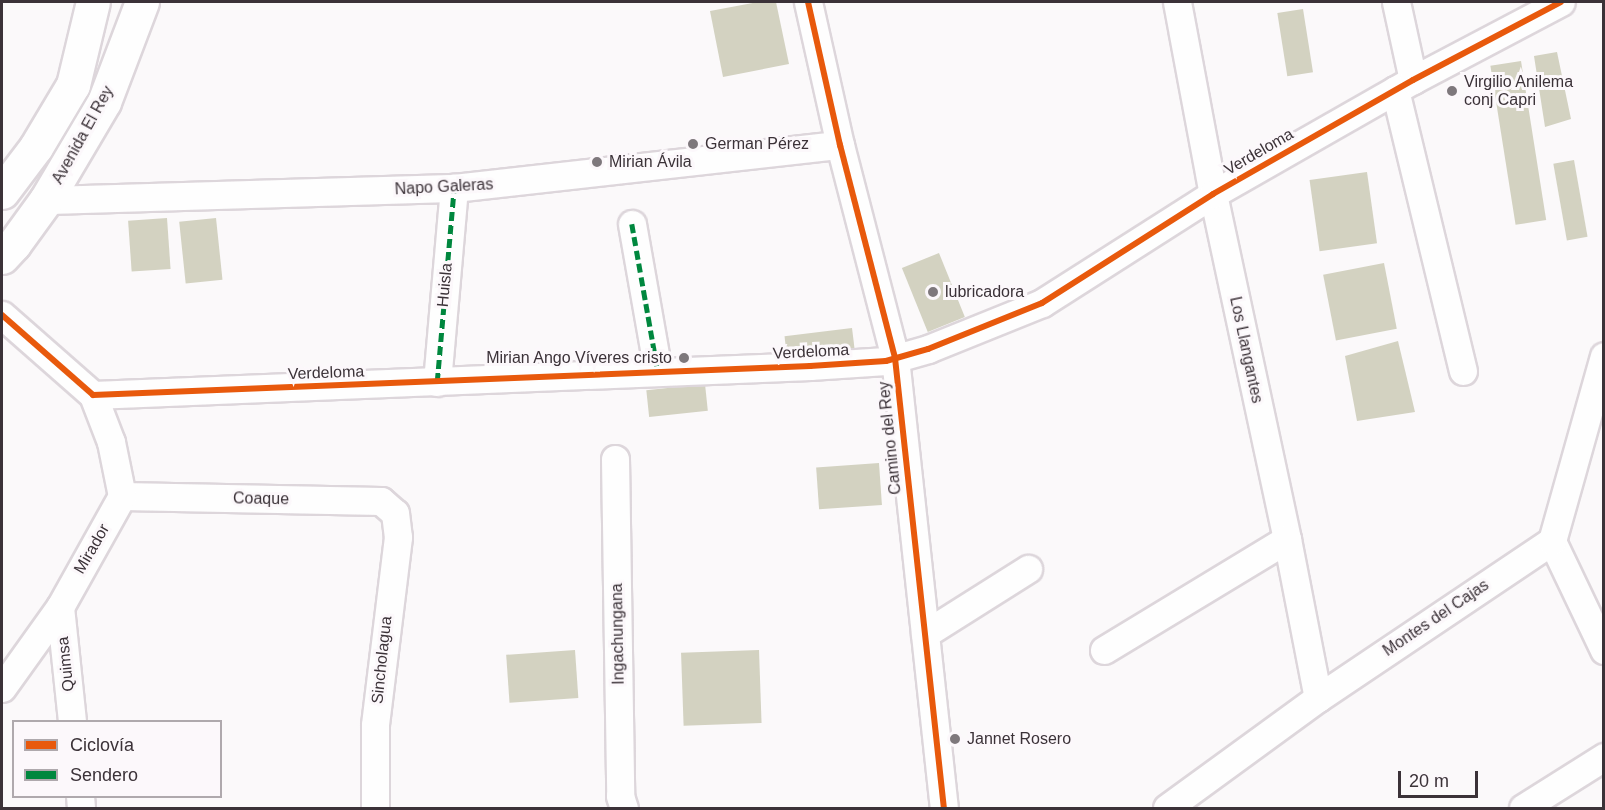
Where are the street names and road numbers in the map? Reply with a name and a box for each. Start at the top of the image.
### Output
street label: Avenida El Rey [48,83,118,187]
street label: Verdeloma [1221,125,1297,179]
street label: Napo Galeras [394,175,494,199]
street label: Huisla [433,262,457,308]
street label: Los Llangantes [1225,295,1267,405]
street label: Verdeloma [772,340,850,364]
street label: Verdeloma [287,362,365,384]
street label: Camino del Rey [875,380,905,496]
street label: Coaque [233,489,289,509]
street label: Mirador [70,521,114,577]
street label: Montes del Cajas [1379,575,1493,661]
street label: Ingachungana [608,583,628,685]
street label: Sincholagua [368,615,396,705]
street label: Quimsa [54,636,78,692]

